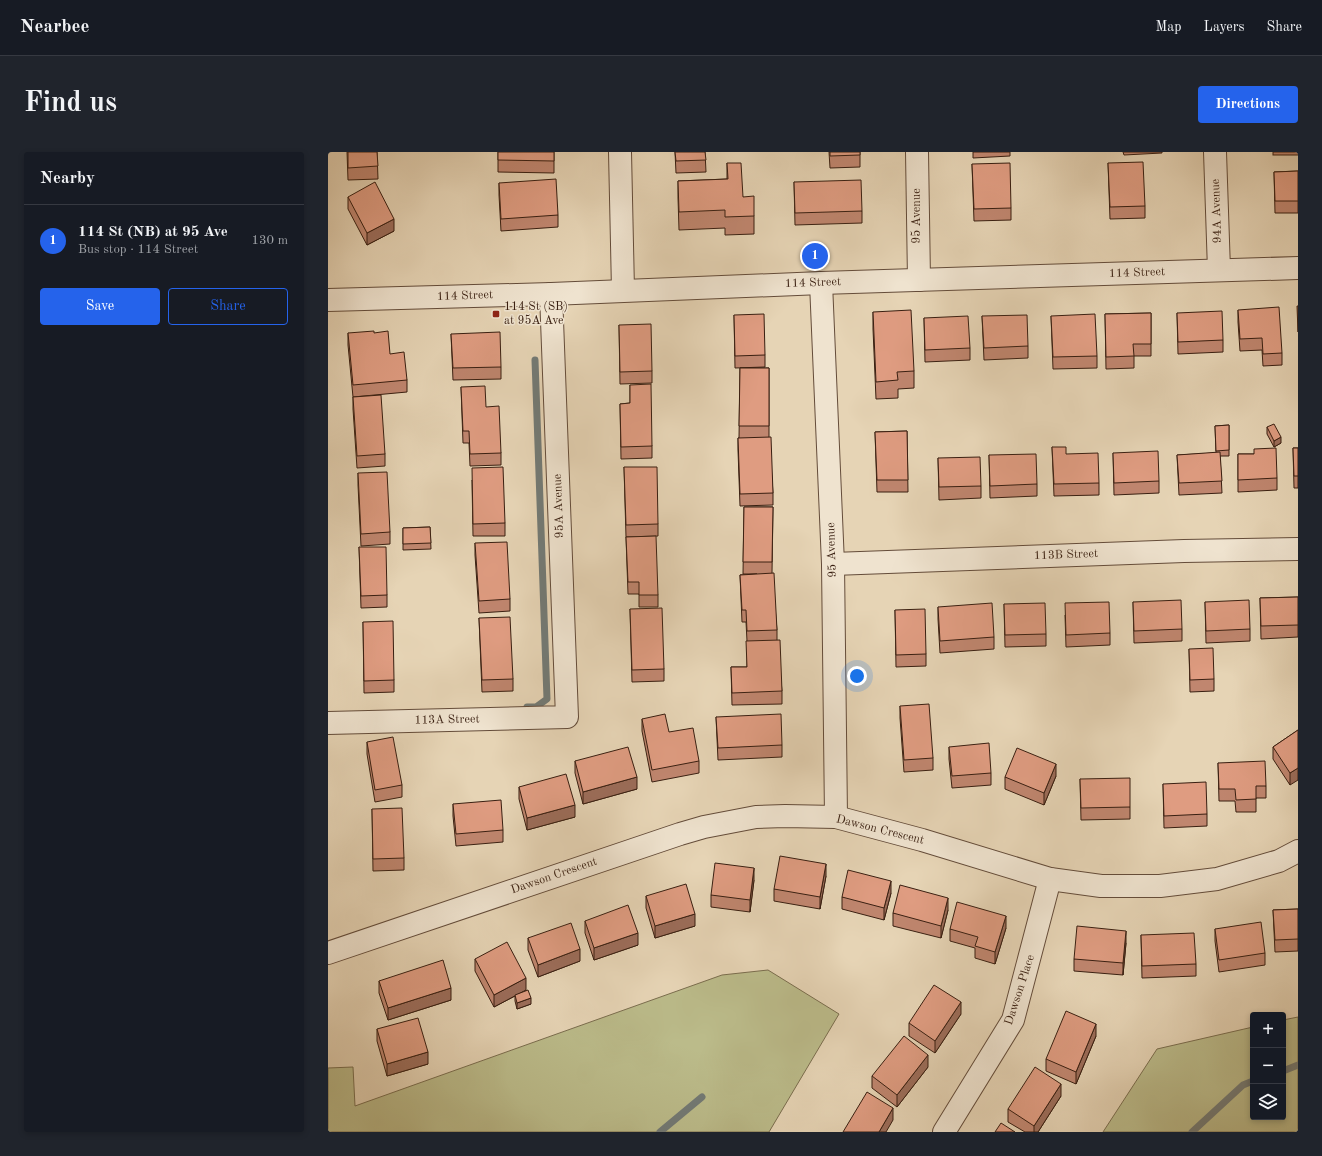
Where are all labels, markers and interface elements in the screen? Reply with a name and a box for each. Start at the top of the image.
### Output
text: Nearbee [20,18,89,37]
text: Map [1156,20,1182,34]
text: Layers [1204,20,1245,34]
text: Share [1267,20,1302,34]
button: Directions [1198,86,1298,123]
text: Find us [24,90,117,118]
text: Nearby [40,170,95,187]
street label: 94A Avenue [1210,178,1224,243]
street label: 95 Avenue [910,188,923,244]
text: 114 St (NB) at 95 Ave [78,225,228,240]
text: 1 [49,234,57,247]
text: 130 m [251,234,288,247]
pin: 1 [802,241,828,271]
text: Bus stop · 114 Street [78,243,198,256]
street label: 114 Street [1109,266,1165,280]
street label: 114 Street [785,276,841,290]
button: Save [40,288,160,325]
button: Share [168,288,288,325]
street label: 114 Street [437,289,493,303]
place label: 114 St (SB) at 95A Ave [504,300,568,327]
marker: 114 St (SB) at 95A Ave [491,309,501,319]
street label: 95A Avenue [551,473,566,539]
street label: 95 Avenue [824,522,839,578]
street label: 113B Street [1034,548,1098,562]
your location [847,666,867,686]
street label: 113A Street [414,713,480,727]
street label: Dawson Crescent [835,813,925,847]
street label: Dawson Crescent [509,856,599,896]
street label: Dawson Place [1003,953,1037,1027]
map controls [1250,1012,1286,1120]
button: + [1250,1012,1286,1048]
button: − [1250,1048,1286,1084]
button: layers [1250,1084,1286,1120]

